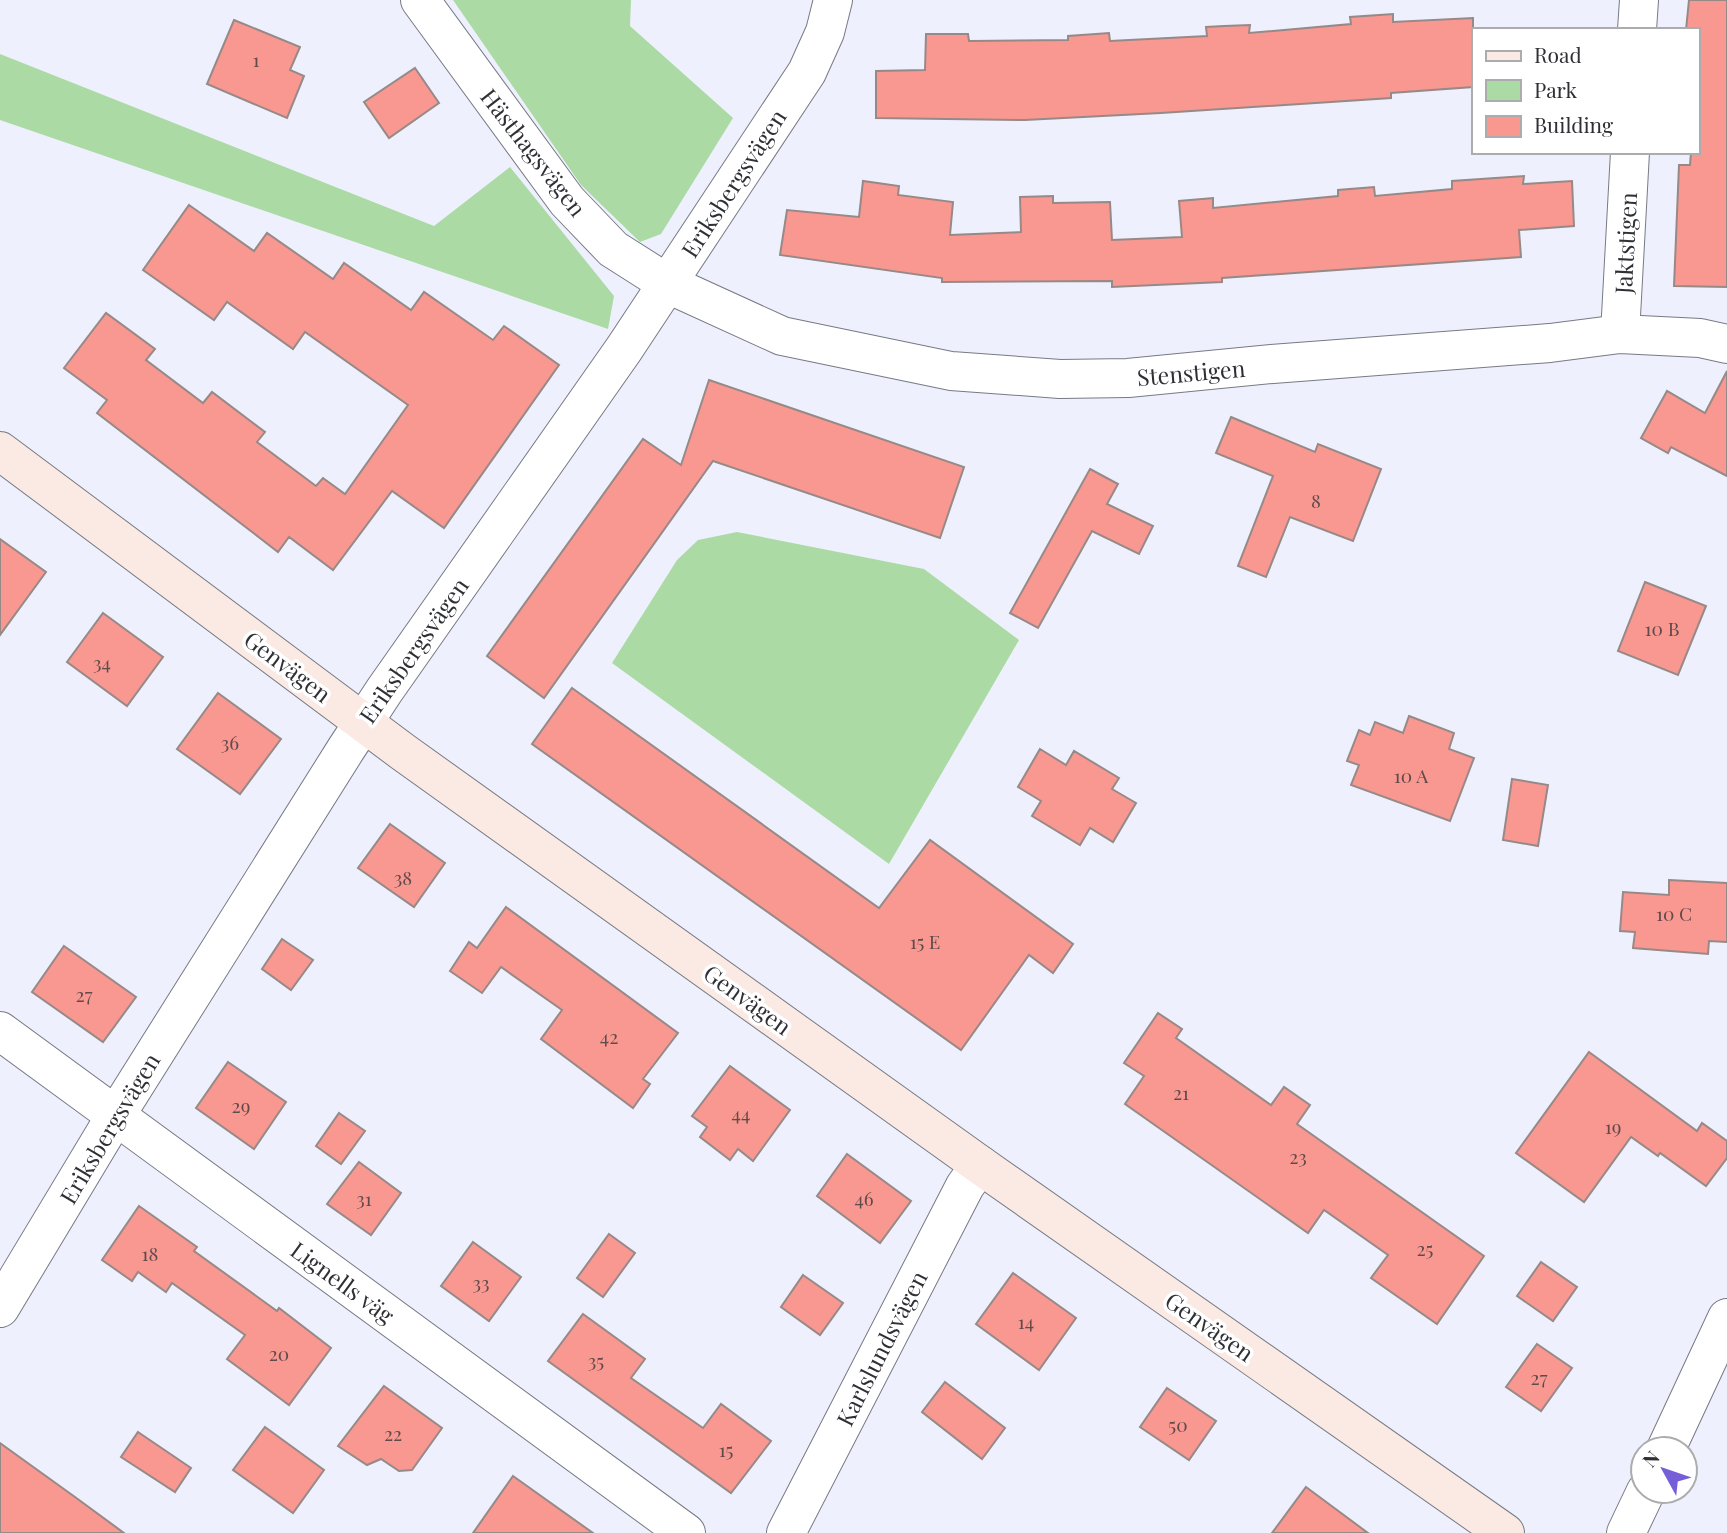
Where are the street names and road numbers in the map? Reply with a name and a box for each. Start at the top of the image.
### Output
street label: Hästhagsvägen [474,82,594,223]
street label: Eriksbergsvägen [673,103,793,263]
street label: Jaktstigen [1607,191,1643,296]
street label: Stenstigen [1136,352,1247,392]
street label: Eriksbergsvägen [351,571,475,729]
street label: Genvägen [238,623,338,709]
street label: Genvägen [698,957,798,1041]
street label: Eriksbergsvägen [52,1047,166,1209]
street label: Lignells väg [285,1234,401,1330]
street label: Karlslundsvägen [829,1265,934,1431]
street label: Genvägen [1160,1284,1261,1368]

